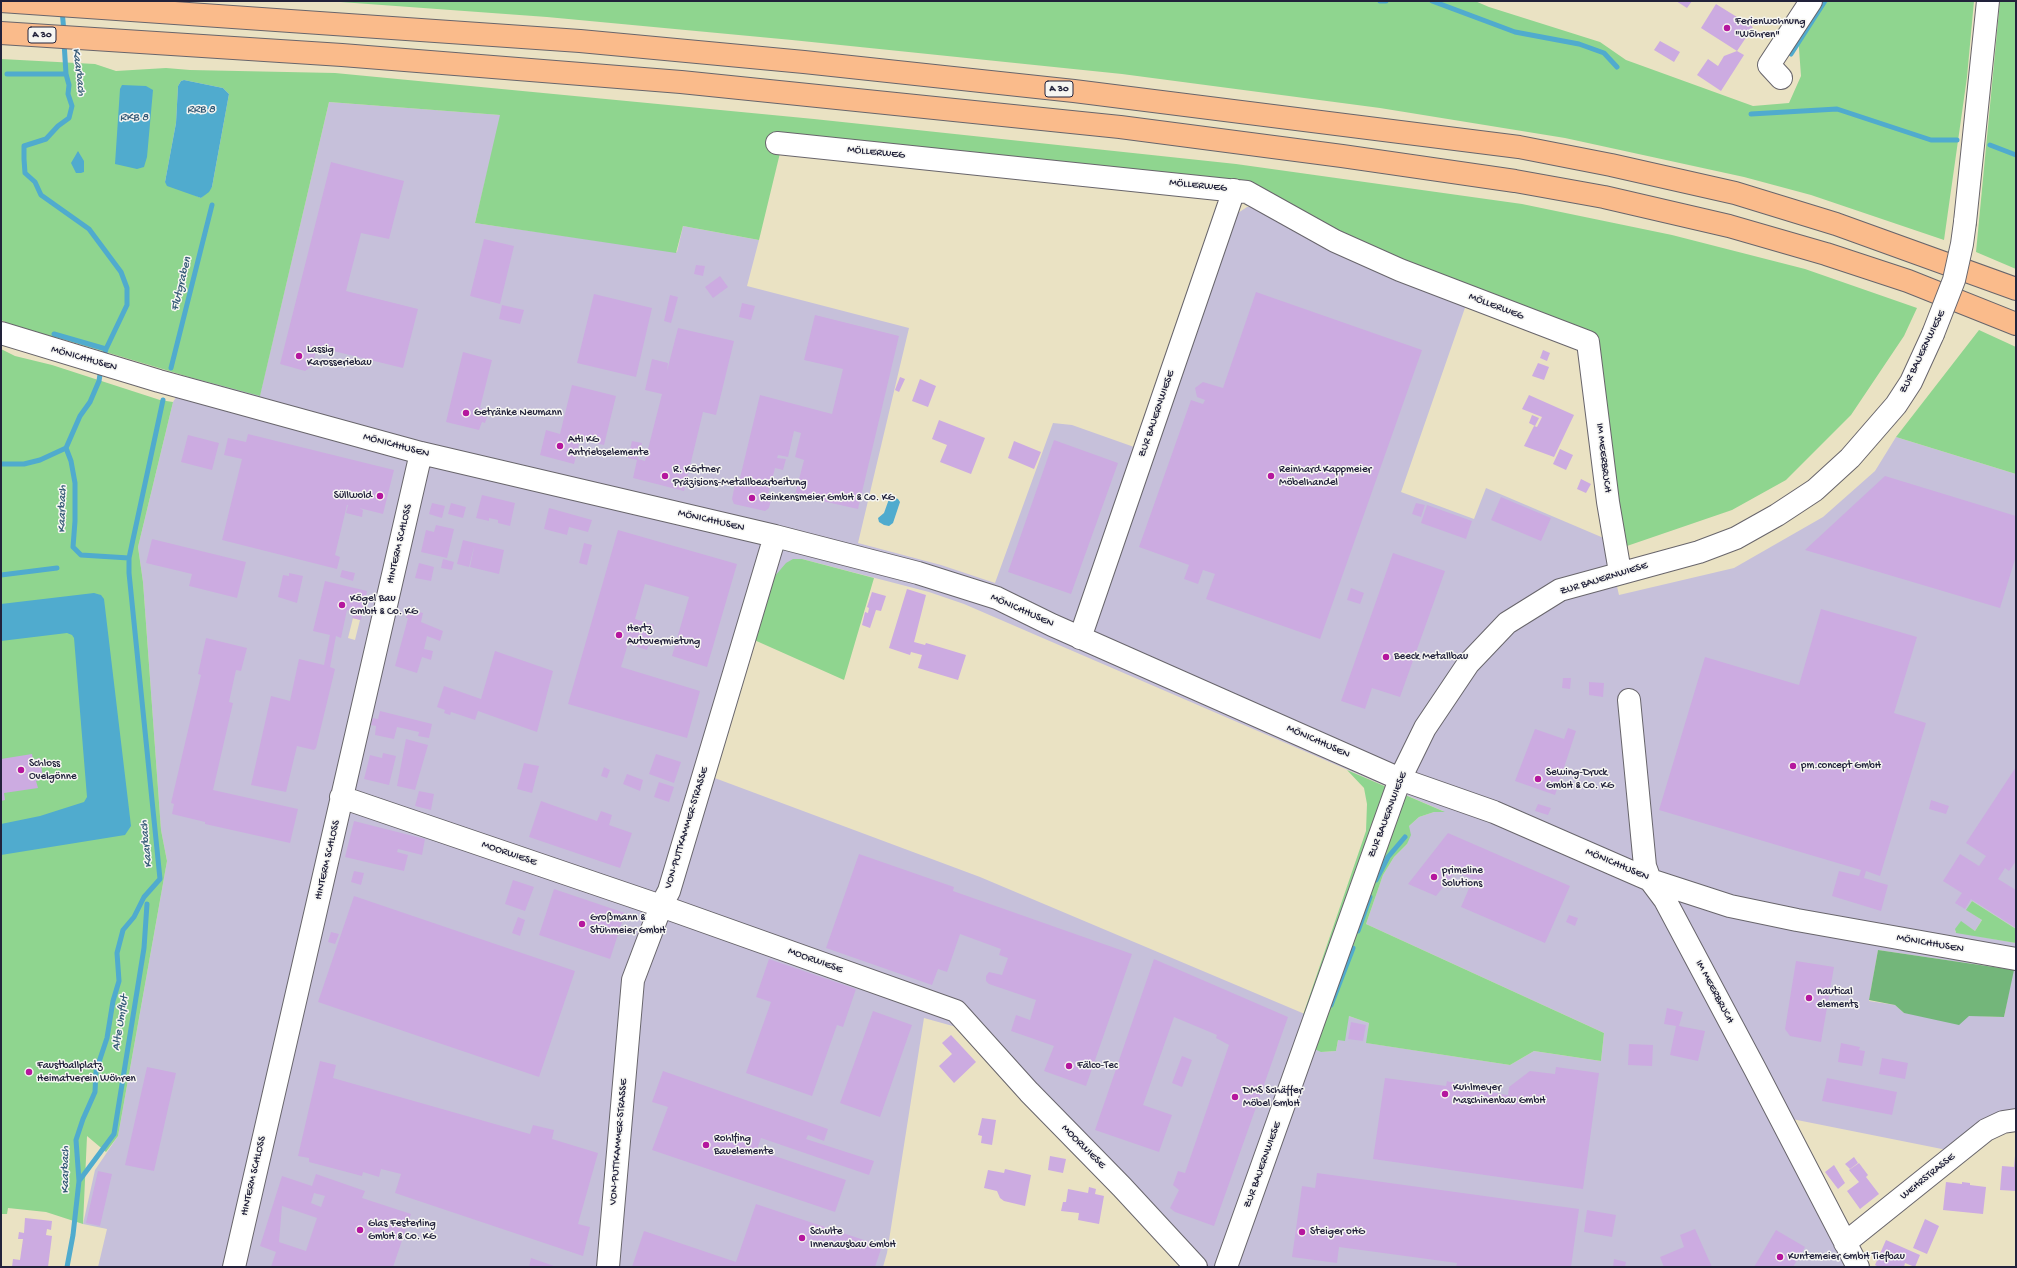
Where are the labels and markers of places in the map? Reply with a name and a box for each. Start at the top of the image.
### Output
place label: Ferienwohnung "Wöhren" [1735,15,1806,41]
marker: Ferienwohnung "Wöhren" [1722,23,1732,33]
place label: Lassig Karosseriebau [307,343,372,369]
marker: Lassig Karosseriebau [294,351,304,361]
place label: Getränke Neumann [474,406,562,420]
marker: Getränke Neumann [461,408,471,418]
place label: AHI KG Antriebselemente [568,433,649,459]
marker: AHI KG Antriebselemente [555,441,565,451]
place label: R. Körtner Präzisions-Metallbearbeitung [673,463,806,489]
place label: Reinhard Kappmeier Möbelhandel [1279,463,1371,489]
marker: R. Körtner Präzisions-Metallbearbeitung [660,471,670,481]
marker: Reinhard Kappmeier Möbelhandel [1266,471,1276,481]
place label: Süllwold [334,489,372,503]
marker: Süllwold [375,491,385,501]
place label: Reinkensmeier GmbH & Co. KG [760,491,895,505]
marker: Reinkensmeier GmbH & Co. KG [747,493,757,503]
place label: Kögel Bau GmbH & Co. KG [350,592,418,618]
marker: Kögel Bau GmbH & Co. KG [337,600,347,610]
place label: Hertz Autovermietung [627,622,700,648]
marker: Hertz Autovermietung [614,630,624,640]
place label: Beeck Metallbau [1394,650,1468,664]
marker: Beeck Metallbau [1381,652,1391,662]
place label: Schloss Ovelgönne [29,757,77,783]
place label: pm.concept GmbH [1801,759,1881,773]
marker: pm.concept GmbH [1788,761,1798,771]
marker: Schloss Ovelgönne [16,765,26,775]
place label: Sewing-Druck GmbH & Co. KG [1546,766,1614,792]
marker: Sewing-Druck GmbH & Co. KG [1533,774,1543,784]
place label: primeline Solutions [1442,864,1483,890]
marker: primeline Solutions [1429,872,1439,882]
place label: Großmann & Stühmeier GmbH [590,911,666,937]
marker: Großmann & Stühmeier GmbH [577,919,587,929]
place label: nautical elements [1817,985,1858,1011]
marker: nautical elements [1804,993,1814,1003]
place label: Faustballplatz Heimatverein Wöhren [37,1059,136,1085]
place label: Fälco-Tec [1077,1059,1118,1073]
marker: Fälco-Tec [1064,1061,1074,1071]
marker: Faustballplatz Heimatverein Wöhren [24,1067,34,1077]
place label: Kuhlmeyer Maschinenbau GmbH [1453,1081,1545,1107]
place label: DMS Schäffer Möbel GmbH [1243,1084,1303,1110]
marker: Kuhlmeyer Maschinenbau GmbH [1440,1089,1450,1099]
marker: DMS Schäffer Möbel GmbH [1230,1092,1240,1102]
place label: Rohlfing Bauelemente [714,1132,774,1158]
marker: Rohlfing Bauelemente [701,1140,711,1150]
place label: Glas Festerling GmbH & Co. KG [368,1217,436,1243]
marker: Glas Festerling GmbH & Co. KG [355,1225,365,1235]
place label: Schulte Innenausbau GmbH [810,1225,896,1251]
place label: Steiger oHG [1310,1225,1365,1239]
marker: Steiger oHG [1297,1227,1307,1237]
marker: Schulte Innenausbau GmbH [797,1233,807,1243]
place label: Kuntemeier GmbH Tiefbau [1788,1250,1905,1264]
marker: Kuntemeier GmbH Tiefbau [1775,1252,1785,1262]

